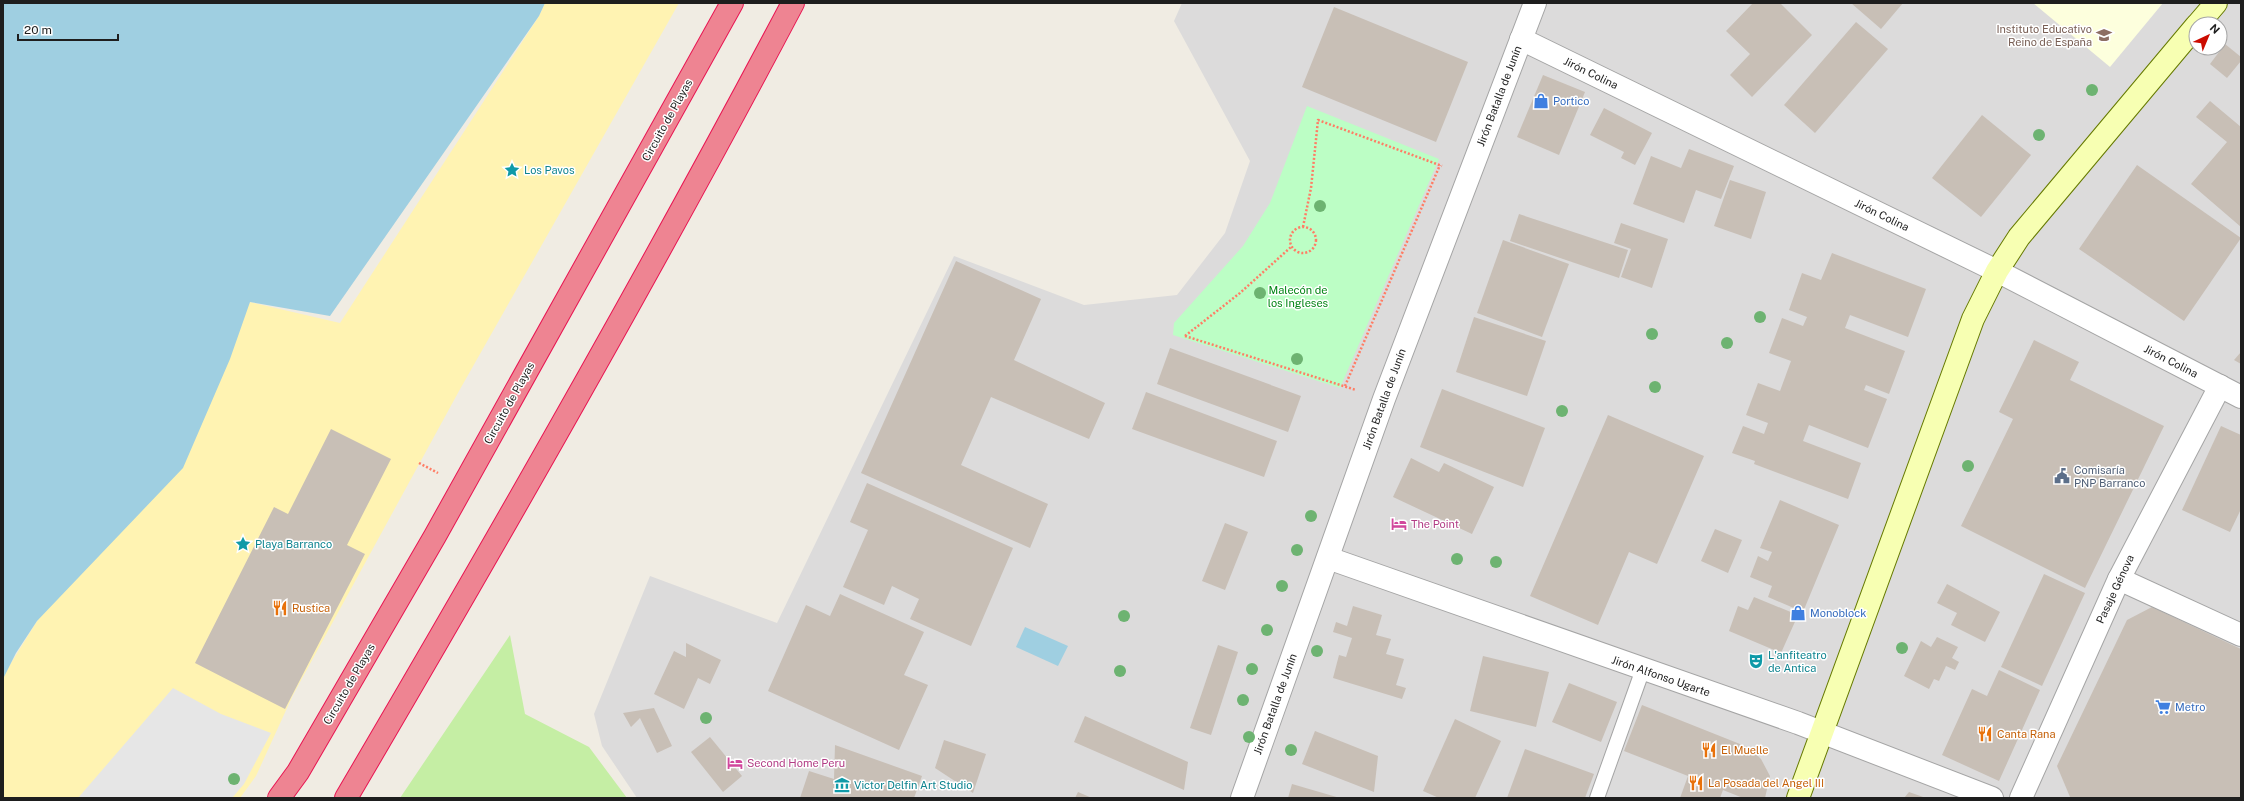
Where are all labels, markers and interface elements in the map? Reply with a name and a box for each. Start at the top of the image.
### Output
scale bar [18,16,118,42]
north arrow [2188,16,2228,56]
text: N [2208,22,2222,36]
text: 20 m [24,23,52,37]
place label: Instituto Educativo Reino de España [1996,23,2092,48]
school or university icon: Instituto Educativo Reino de España [2095,26,2113,44]
street label: Jirón Batalla de Junín [1474,44,1524,148]
street label: Jirón Colina [1562,55,1620,91]
street label: Circuito de Playas [640,77,695,163]
shop icon: Portico [1532,92,1550,110]
place label: Portico [1553,95,1589,107]
place icon: Los Pavos [503,161,521,179]
place label: Los Pavos [524,164,575,176]
street label: Jirón Colina [1853,197,1911,233]
park label: Malecón de los Ingleses [1268,284,1329,309]
street label: Jirón Colina [2142,342,2200,380]
street label: Jirón Batalla de Junín [1360,347,1408,451]
street label: Circuito de Playas [482,360,537,446]
place label: Comisaría PNP Barranco [2074,464,2145,489]
public building icon: Comisaría PNP Barranco [2053,467,2071,485]
hotel icon: The Point [1390,515,1408,533]
place label: The Point [1411,518,1459,530]
place icon: Playa Barranco [234,535,252,553]
place label: Playa Barranco [255,538,332,550]
street label: Pasaje Génova [2094,553,2136,625]
restaurant icon: Rustica [271,599,289,617]
place label: Rustica [292,602,330,614]
shop icon: Monoblock [1789,604,1807,622]
place label: Monoblock [1810,607,1866,619]
street label: Circuito de Playas [321,641,377,727]
place label: L'anfiteatro de Antica [1768,649,1827,674]
street label: Jirón Batalla de Junín [1251,652,1299,756]
theatre icon: L'anfiteatro de Antica [1747,652,1765,670]
street label: Jirón Alfonso Ugarte [1610,654,1712,698]
supermarket icon: Metro [2154,698,2172,716]
place label: Metro [2175,701,2205,713]
restaurant icon: Canta Rana [1976,725,1994,743]
place label: Canta Rana [1997,728,2056,740]
restaurant icon: El Muelle [1700,741,1718,759]
place label: El Muelle [1721,744,1769,756]
hotel icon: Second Home Peru [726,754,744,772]
place label: Second Home Peru [747,757,845,769]
restaurant icon: La Posada del Angel III [1687,774,1705,792]
museum icon: Victor Delfin Art Studio [833,776,851,794]
place label: La Posada del Angel III [1708,777,1824,789]
place label: Victor Delfin Art Studio [854,779,972,791]

